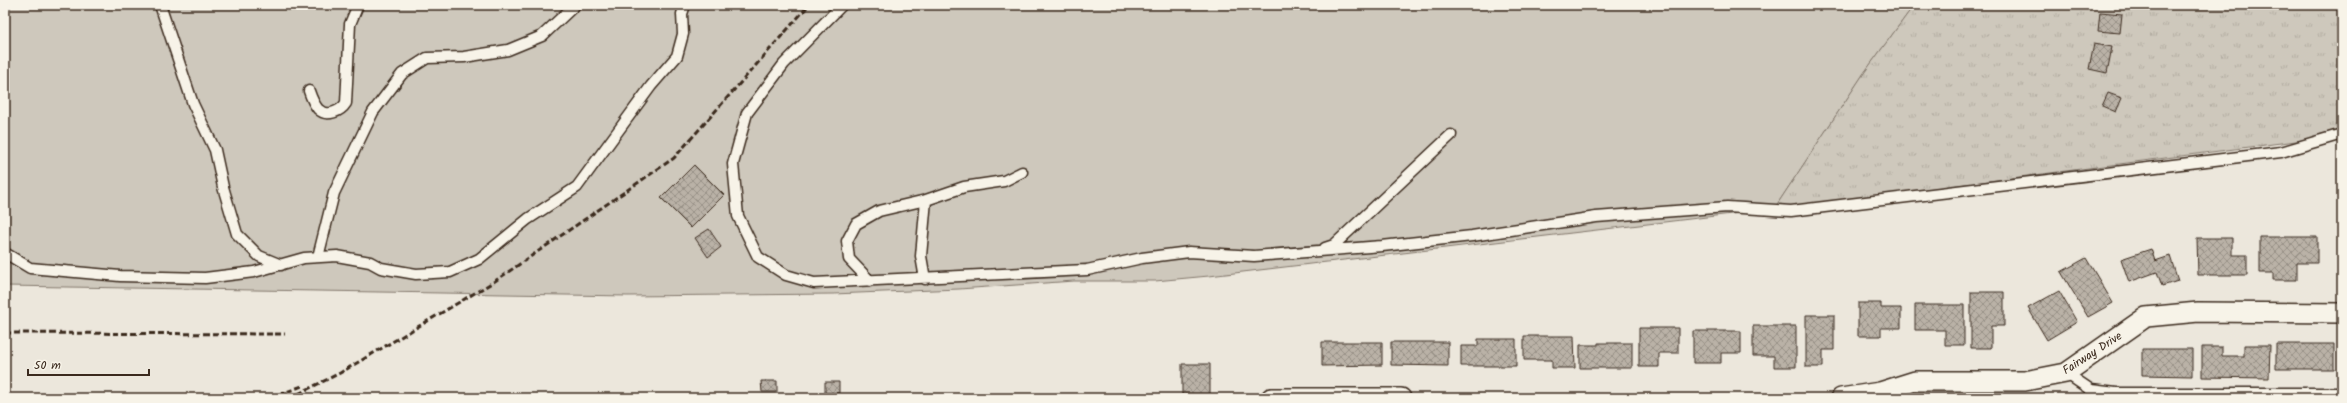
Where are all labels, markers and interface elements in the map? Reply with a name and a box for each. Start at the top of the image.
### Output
street label: Fairway Drive [2059,327,2126,380]
scale bar [28,351,149,377]
text: 50 m [34,356,61,375]

